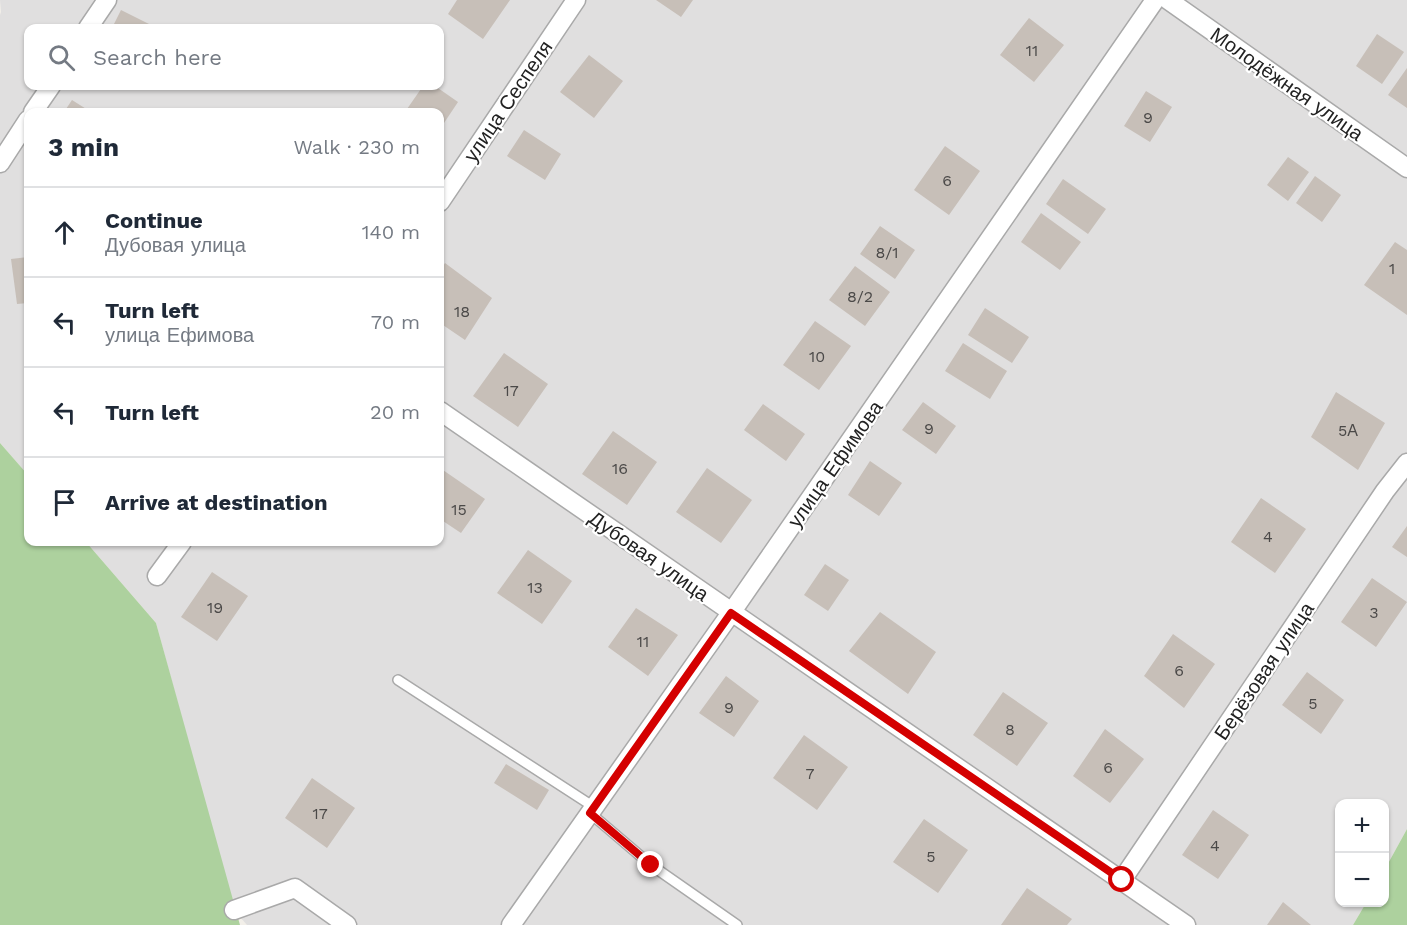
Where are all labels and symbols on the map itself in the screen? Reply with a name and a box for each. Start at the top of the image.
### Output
street label: Молодёжная улица [1206,22,1369,146]
street label: улица Сеспеля [459,36,557,166]
house number: 11 [1026,41,1038,60]
house number: 9 [1143,108,1153,127]
house number: 6 [942,171,952,190]
house number: 8/1 [875,243,899,262]
house number: 1 [1389,259,1395,278]
house number: 8/2 [847,287,873,306]
house number: 18 [454,302,470,321]
house number: 10 [809,347,825,366]
house number: 17 [503,381,519,400]
street label: улица Ефимова [782,395,888,532]
house number: 9 [924,419,934,438]
house number: 5А [1338,421,1358,440]
house number: 16 [612,459,628,478]
house number: 15 [451,500,467,519]
street label: Дубовая улица [584,506,714,607]
house number: 4 [1263,527,1273,546]
house number: 13 [527,578,543,597]
street label: Берёзовая улица [1209,597,1319,744]
house number: 19 [207,598,223,617]
house number: 3 [1369,603,1379,622]
house number: 11 [637,632,649,651]
house number: 6 [1174,661,1184,680]
house number: 5 [1308,694,1318,713]
house number: 9 [724,698,734,717]
house number: 8 [1005,720,1015,739]
house number: 6 [1103,758,1113,777]
house number: 7 [806,764,815,783]
house number: 17 [312,804,328,823]
house number: 4 [1210,836,1220,855]
house number: 5 [926,847,936,866]
route end [637,851,663,877]
route start [1108,866,1134,892]

